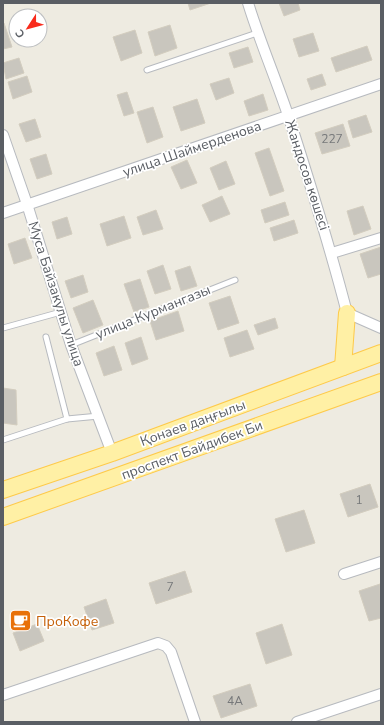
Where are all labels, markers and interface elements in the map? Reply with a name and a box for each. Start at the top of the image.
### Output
north arrow [8,8,48,48]
text: С [12,26,29,41]
street label: улица Шаймерденова [120,116,264,182]
street label: Жандосов көшесі [280,117,334,233]
house number: 227 [321,131,343,147]
street label: Муса Байзакулы улица [24,219,88,369]
street label: улица Курмангазы [93,280,213,344]
street label: Қонаев даңғылы [138,395,248,451]
street label: проспект Байдибек Би [119,416,265,484]
house number: 1 [355,492,363,508]
house number: 7 [166,579,174,595]
cafe icon: ПроКофе [7,608,33,634]
place label: ПроКофе [36,612,98,631]
house number: 4А [227,693,243,709]

